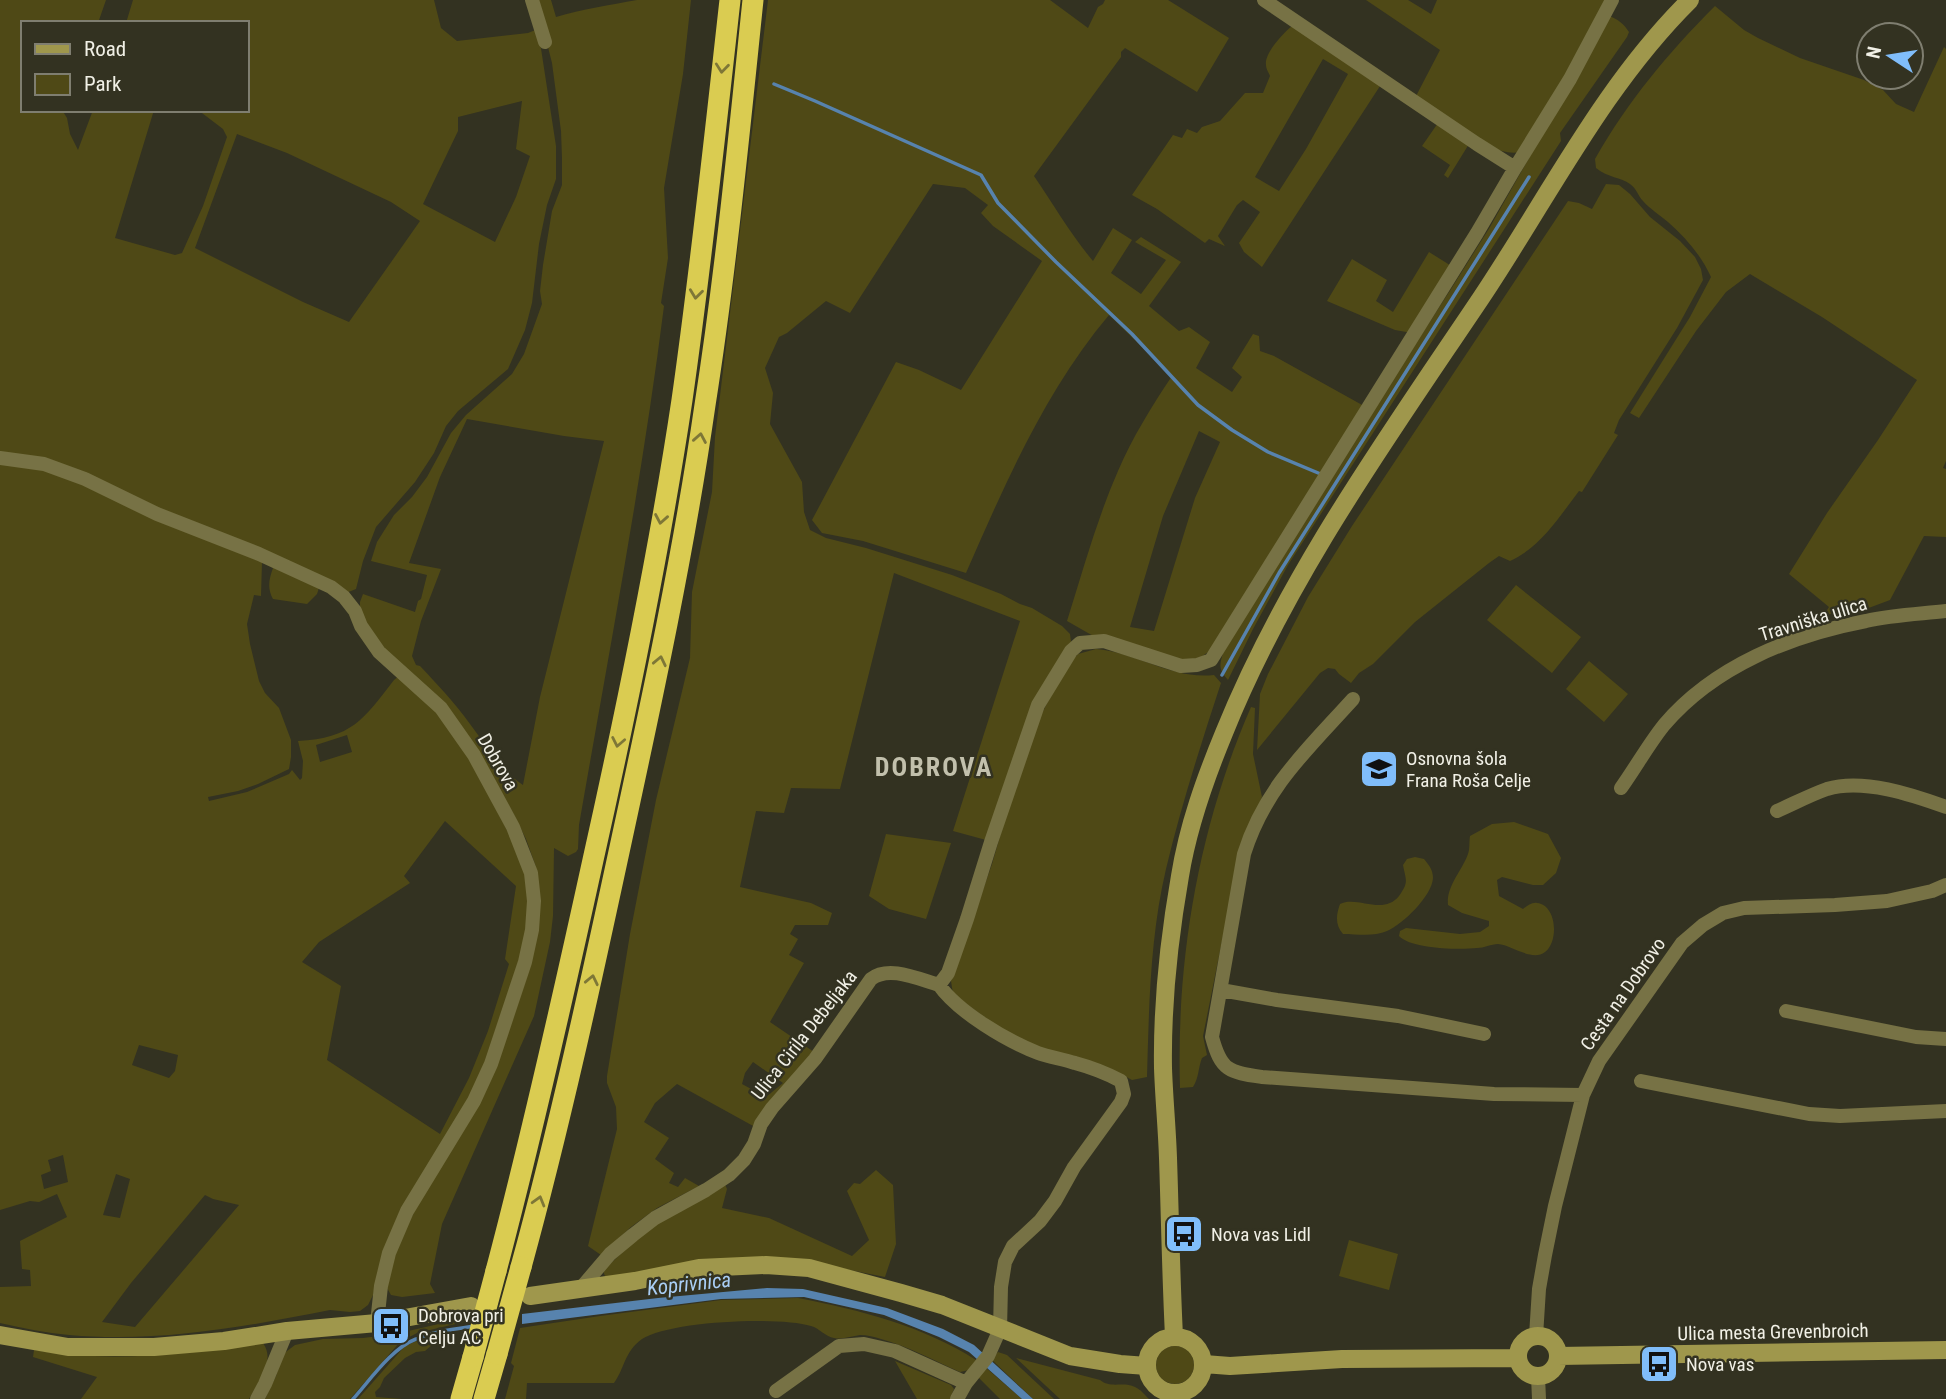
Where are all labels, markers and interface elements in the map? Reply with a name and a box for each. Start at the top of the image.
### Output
legend [21,21,248,112]
north arrow [1855,21,1925,91]
text: Road [84,37,126,61]
text: N [1861,44,1886,61]
one-way arrow [715,62,730,74]
text: Park [84,72,122,96]
one-way arrow [688,288,703,300]
one-way arrow [692,432,707,444]
one-way arrow [655,513,670,525]
street label: Travniška ulica [1756,592,1870,646]
one-way arrow [651,655,666,667]
street label: Dobrova [473,729,523,795]
one-way arrow [612,736,627,748]
place label: Osnovna šola Frana Roša Celje [1406,747,1531,792]
school or university icon: Osnovna šola Frana Roša Celje [1358,748,1400,790]
district label: DOBROVA [875,752,993,782]
street label: Cesta na Dobrovo [1576,933,1670,1055]
street label: Ulica Cirila Debeljaka [746,966,862,1104]
one-way arrow [583,974,598,986]
one-way arrow [531,1195,546,1207]
bus stop icon: Nova vas Lidl [1163,1213,1205,1255]
place label: Nova vas Lidl [1211,1223,1311,1246]
water label: Koprivnica [646,1268,732,1300]
place label: Dobrova pri Celju AC [418,1304,504,1349]
bus stop icon: Dobrova pri Celju AC [370,1305,412,1347]
street label: Ulica mesta Grevenbroich [1677,1319,1869,1345]
bus stop icon: Nova vas [1638,1343,1680,1385]
place label: Nova vas [1686,1353,1754,1376]

